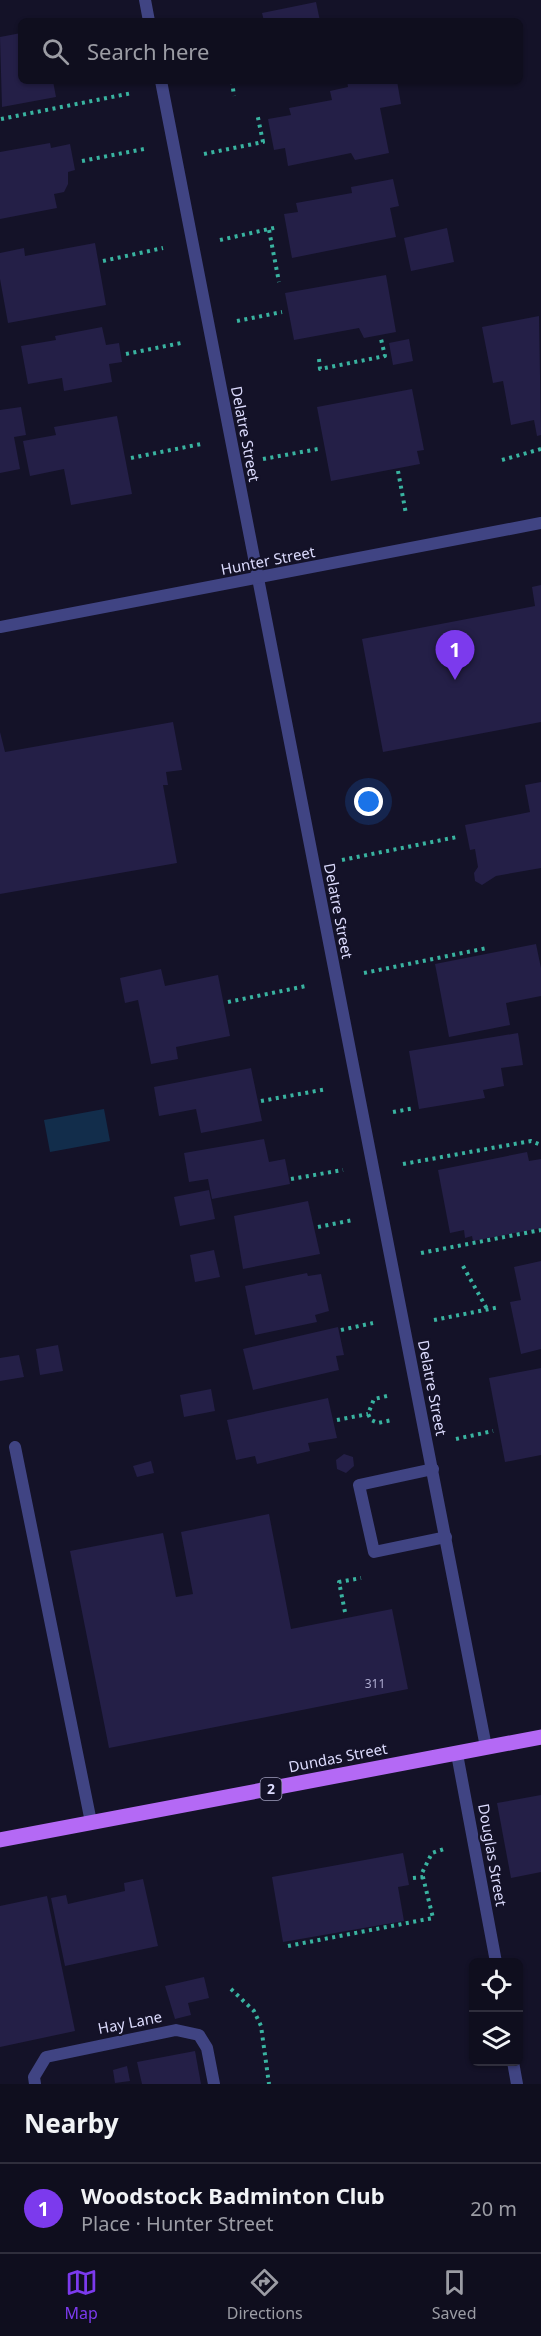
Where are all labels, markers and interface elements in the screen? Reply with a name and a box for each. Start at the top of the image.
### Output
search box [18,18,523,84]
icon: search [39,35,72,68]
text: Search here [87,36,209,66]
street label: Delatre Street [227,384,265,484]
street label: Hunter Street [219,541,317,579]
pin: 1 [436,630,474,680]
your location [354,787,383,816]
street label: Delatre Street [320,861,358,961]
street label: Delatre Street [414,1338,452,1438]
house number: 311 [365,1675,385,1692]
street label: Dundas Street [287,1738,389,1776]
road number: 2 [260,1778,282,1800]
street label: Douglas Street [474,1802,512,1908]
map controls [469,1958,523,2066]
button: locate [469,1958,523,2012]
street label: Hay Lane [96,2006,164,2038]
button: layers [469,2012,523,2066]
text: Nearby [24,2105,119,2141]
text: Woodstock Badminton Club [81,2180,385,2210]
text: 1 [38,2195,49,2222]
text: 20 m [470,2195,517,2222]
text: Place · Hunter Street [81,2210,273,2237]
tab: Map [64,2266,98,2324]
tab: Directions [227,2266,303,2324]
tab: Saved [432,2266,476,2324]

